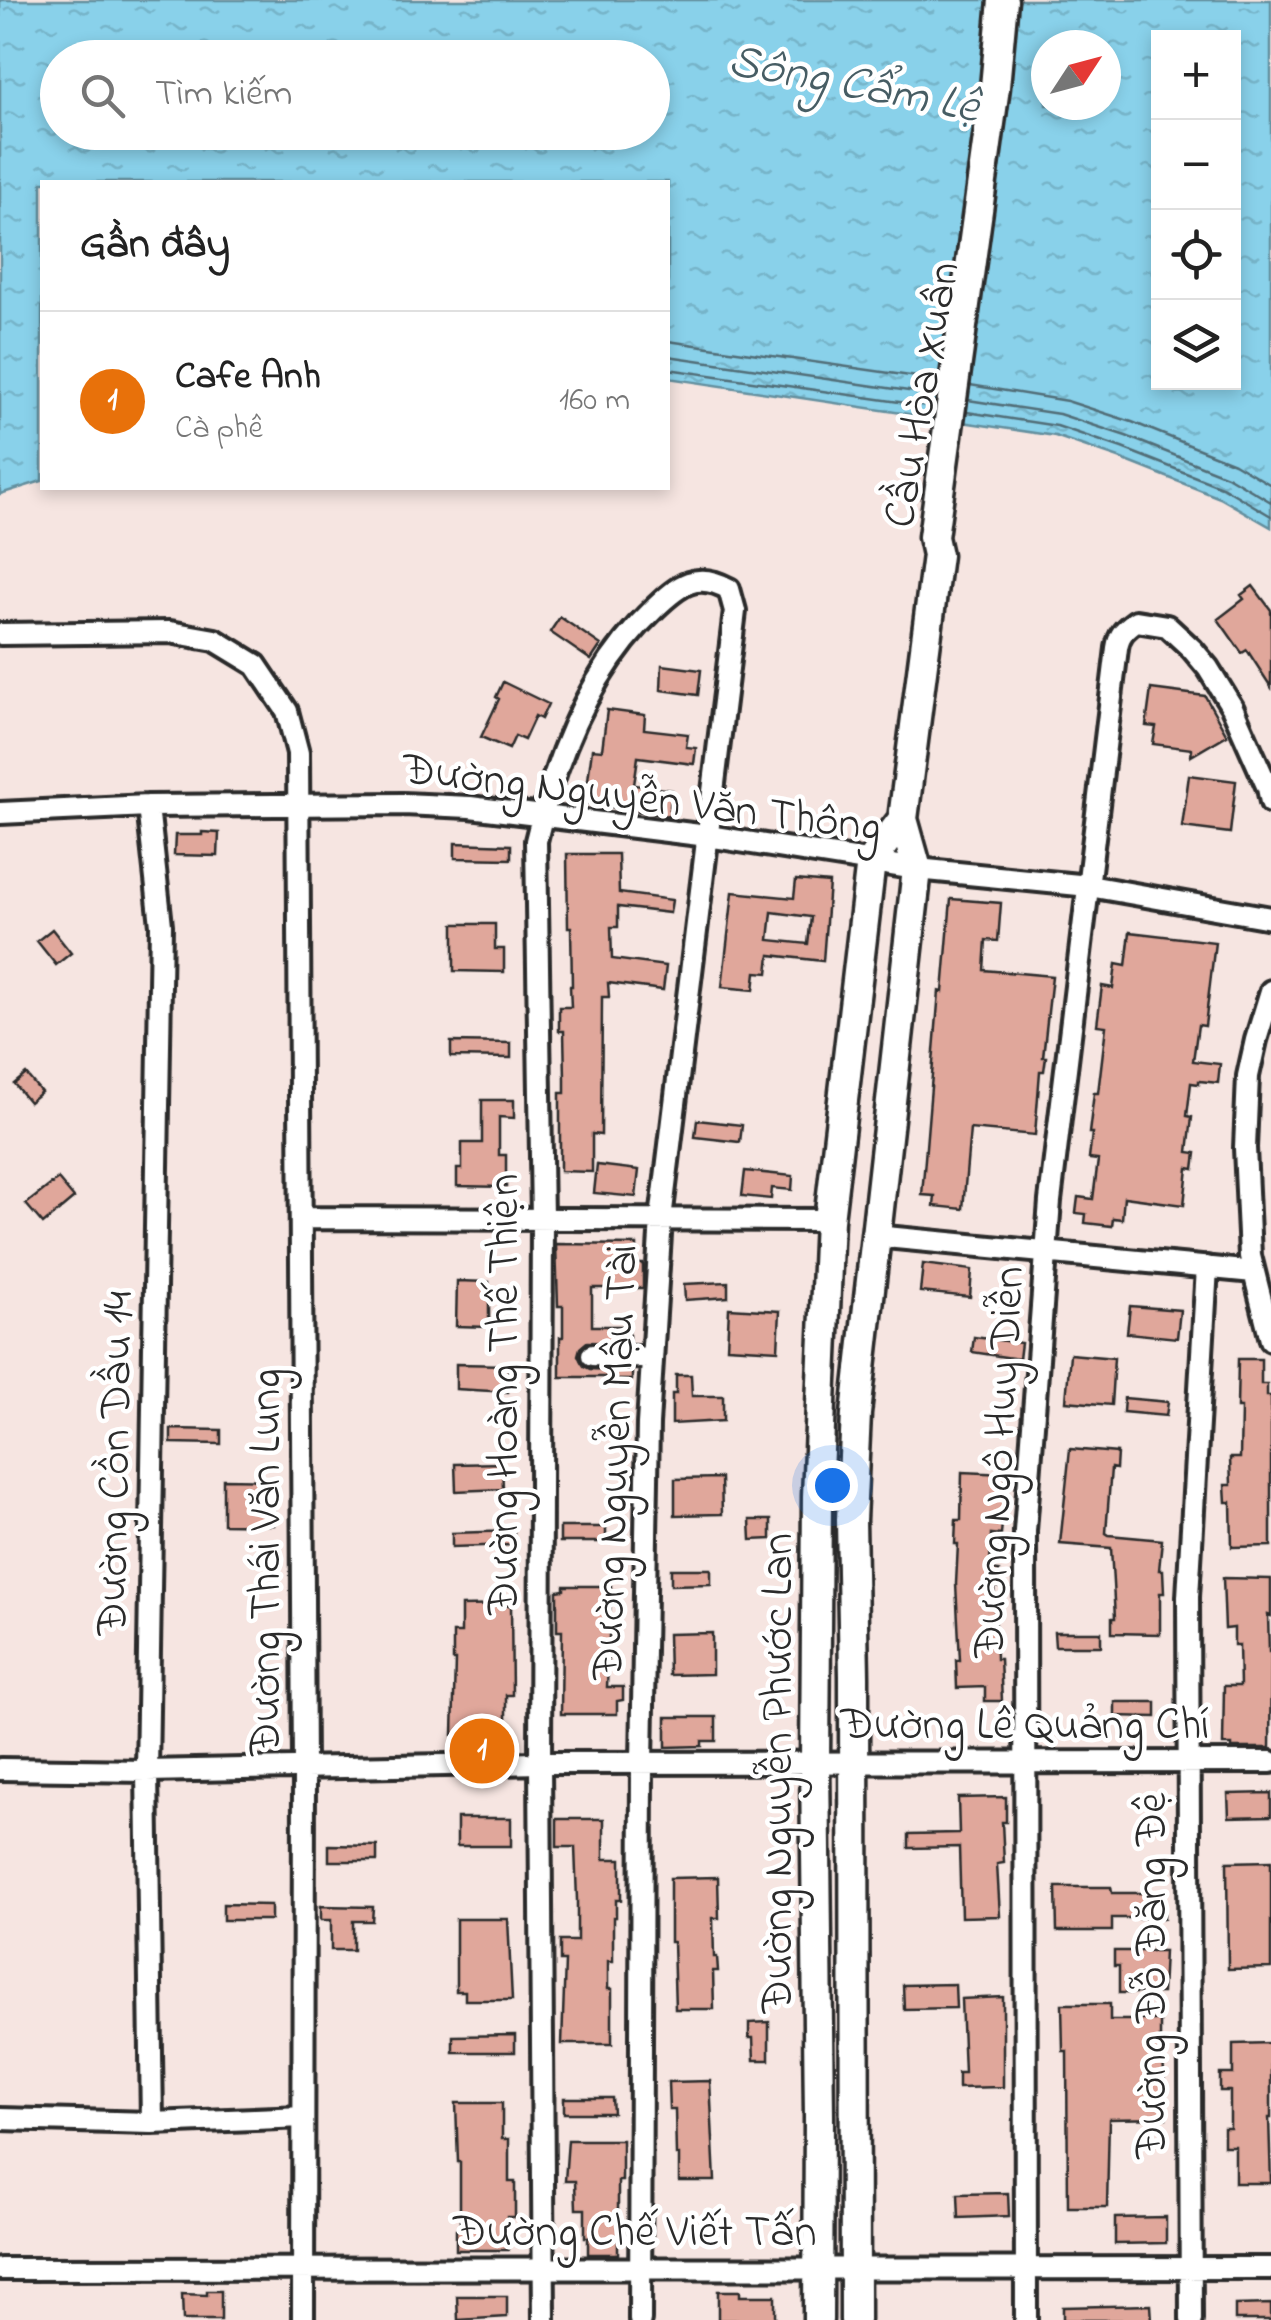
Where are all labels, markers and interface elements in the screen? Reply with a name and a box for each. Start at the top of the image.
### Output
water label: Sông Cẩm Lệ [722,27,988,146]
north arrow [1031,30,1121,120]
map controls [1151,30,1241,390]
button: + [1151,30,1241,120]
search box [40,40,670,150]
text: Tìm kiếm [155,67,293,123]
icon: search [75,68,130,123]
button: − [1151,120,1241,210]
button: locate [1151,210,1241,300]
text: Gần đây [80,215,230,276]
street label: Cầu Hòa Xuân [868,257,980,533]
button: layers [1151,300,1241,390]
text: Cafe Anh [175,350,321,406]
text: 1 [107,378,118,425]
text: 160 m [559,378,630,425]
text: Cà phê [175,406,263,453]
street label: Đường Nguyễn Văn Thông [397,738,885,863]
street label: Đường Hoàng Thế Thiện [473,1173,540,1616]
street label: Đường Nguyễn Mậu Tài [576,1243,659,1682]
street label: Đường Ngô Huy Diễn [958,1265,1045,1661]
street label: Đường Cồn Dầu 14 [81,1290,154,1637]
street label: Đường Thái Văn Lung [235,1368,302,1757]
your location [807,1460,858,1511]
street label: Đường Nguyễn Phước Lan [747,1533,814,2014]
street label: Đường Lê Quảng Chí [840,1694,1209,1761]
pin: 1 [450,1714,514,1788]
street label: Đường Đỗ Đăng Đệ [1121,1789,1188,2160]
street label: Đường Chế Viết Tấn [452,2201,817,2268]

